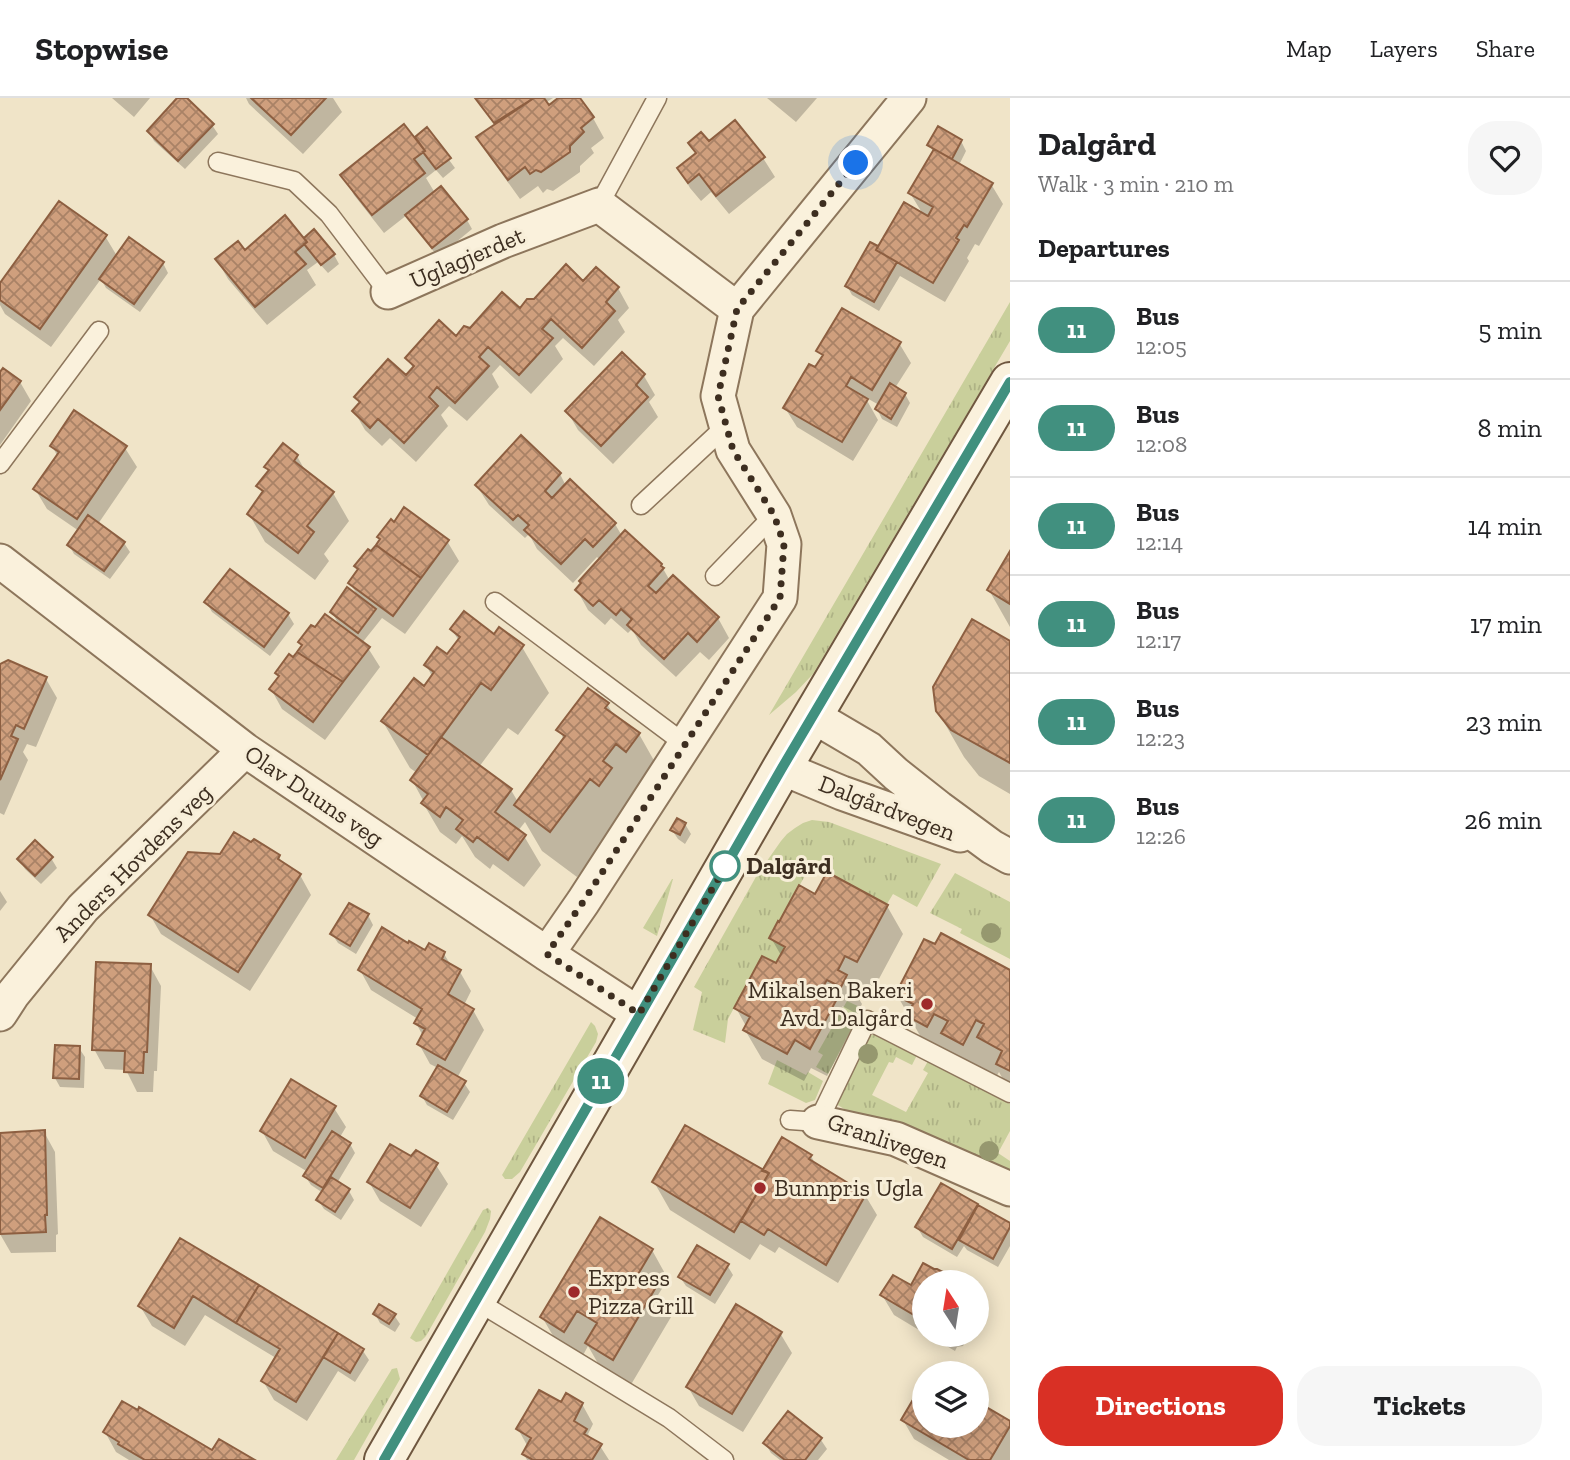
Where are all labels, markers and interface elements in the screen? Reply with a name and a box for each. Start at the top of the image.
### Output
text: Stopwise [35,29,168,68]
text: Map [1286,34,1332,63]
text: Layers [1370,34,1438,63]
text: Share [1476,34,1535,63]
button: heart [1468,121,1542,195]
text: Dalgård [1038,124,1156,163]
your location [838,145,873,180]
text: Walk · 3 min · 210 m [1038,170,1234,198]
street label: Uglagjerdet [405,220,529,295]
text: Departures [1038,232,1170,264]
text: Bus [1136,300,1179,332]
text: 5 min [1478,314,1542,346]
text: 11 [1067,315,1086,344]
text: 12:05 [1136,332,1187,360]
text: Bus [1136,398,1179,430]
text: 8 min [1477,412,1542,444]
text: 11 [1067,413,1086,442]
text: 12:08 [1136,430,1187,458]
text: Bus [1136,496,1179,528]
text: 14 min [1467,510,1542,542]
text: 11 [1067,511,1086,540]
text: 12:14 [1136,528,1183,556]
text: Bus [1136,594,1179,626]
text: 17 min [1470,608,1542,640]
text: 11 [1067,609,1086,638]
text: 12:17 [1136,626,1181,654]
text: Bus [1136,692,1179,724]
text: 23 min [1465,706,1542,738]
text: 11 [1067,707,1086,736]
text: 12:23 [1136,724,1185,752]
street label: Olav Duuns veg [239,739,389,853]
street label: Dalgårdvegen [815,768,960,847]
street label: Anders Hovdens veg [48,778,217,947]
text: Bus [1136,790,1179,822]
text: 26 min [1464,804,1542,836]
text: 11 [1067,805,1086,834]
text: 12:26 [1136,822,1186,850]
marker: Dalgård [710,851,740,881]
place label: Dalgård [746,851,832,880]
place label: Mikalsen Bakeri Avd. Dalgård [747,975,913,1032]
marker: Mikalsen Bakeri Avd. Dalgård [919,996,935,1012]
line badge: 11 [570,1058,632,1104]
text: 11 [591,1066,611,1095]
street label: Granlivegen [824,1106,953,1175]
place label: Bunnpris Ugla [774,1173,923,1202]
marker: Bunnpris Ugla [752,1180,768,1196]
place label: Express Pizza Grill [588,1263,694,1320]
north arrow [912,1270,989,1348]
map controls [912,1270,989,1438]
marker: Express Pizza Grill [566,1284,582,1300]
button: layers [912,1361,989,1438]
button: Directions [1038,1366,1283,1446]
button: Tickets [1297,1366,1542,1446]

